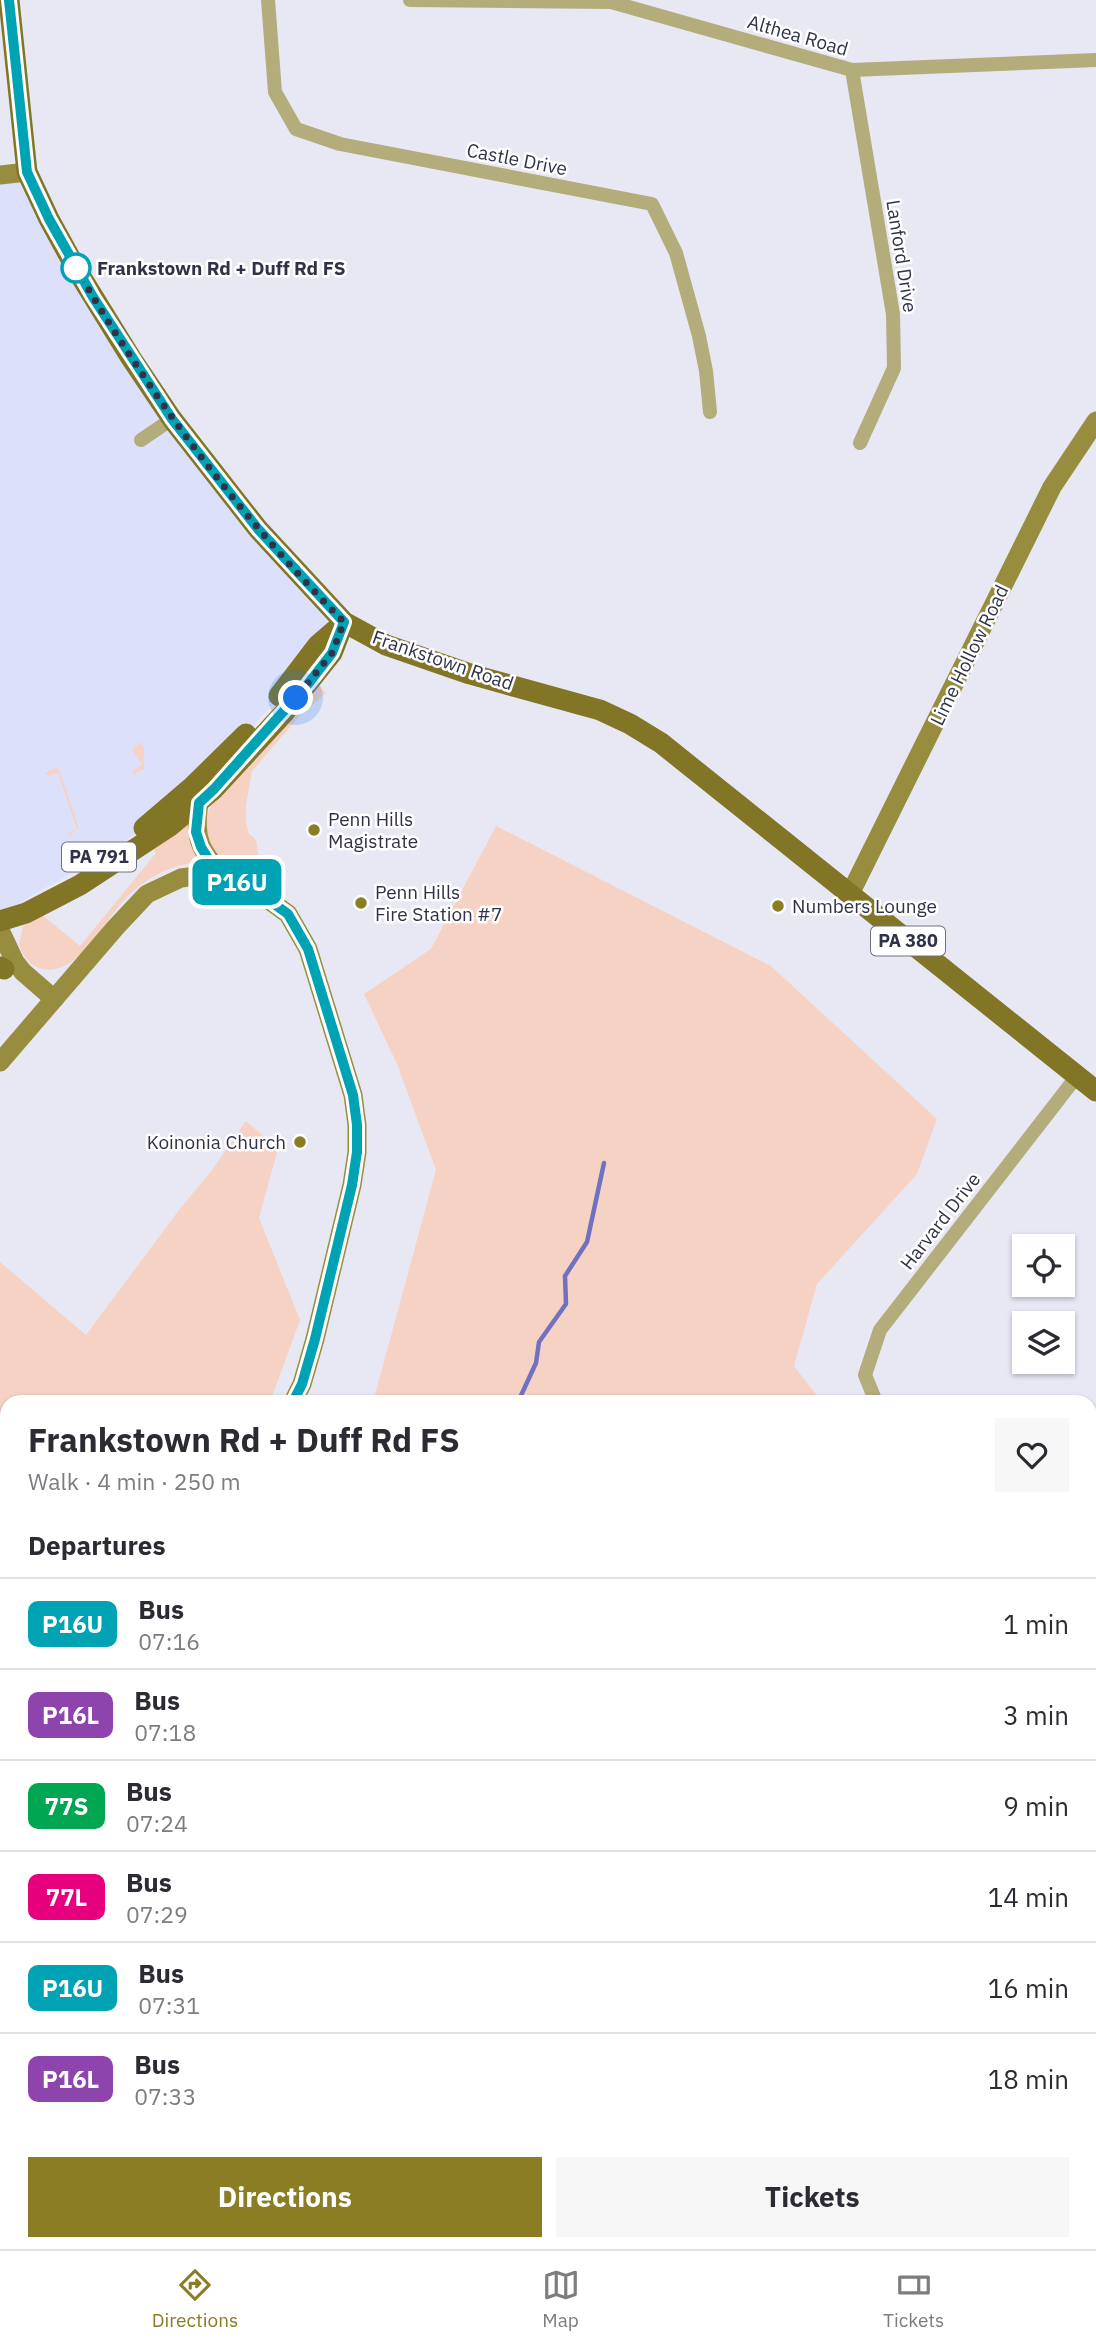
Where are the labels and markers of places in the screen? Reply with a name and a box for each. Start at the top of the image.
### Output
marker: Frankstown Rd + Duff Rd FS [61,253,91,283]
place label: Frankstown Rd + Duff Rd FS [97,256,346,280]
place label: Penn Hills Magistrate [328,807,418,853]
marker: Penn Hills Magistrate [306,822,322,838]
place label: Penn Hills Fire Station #7 [375,880,502,926]
place label: Numbers Lounge [792,894,937,918]
marker: Penn Hills Fire Station #7 [353,895,369,911]
marker: Numbers Lounge [770,898,786,914]
place label: Koinonia Church [147,1130,286,1154]
marker: Koinonia Church [292,1134,308,1150]

